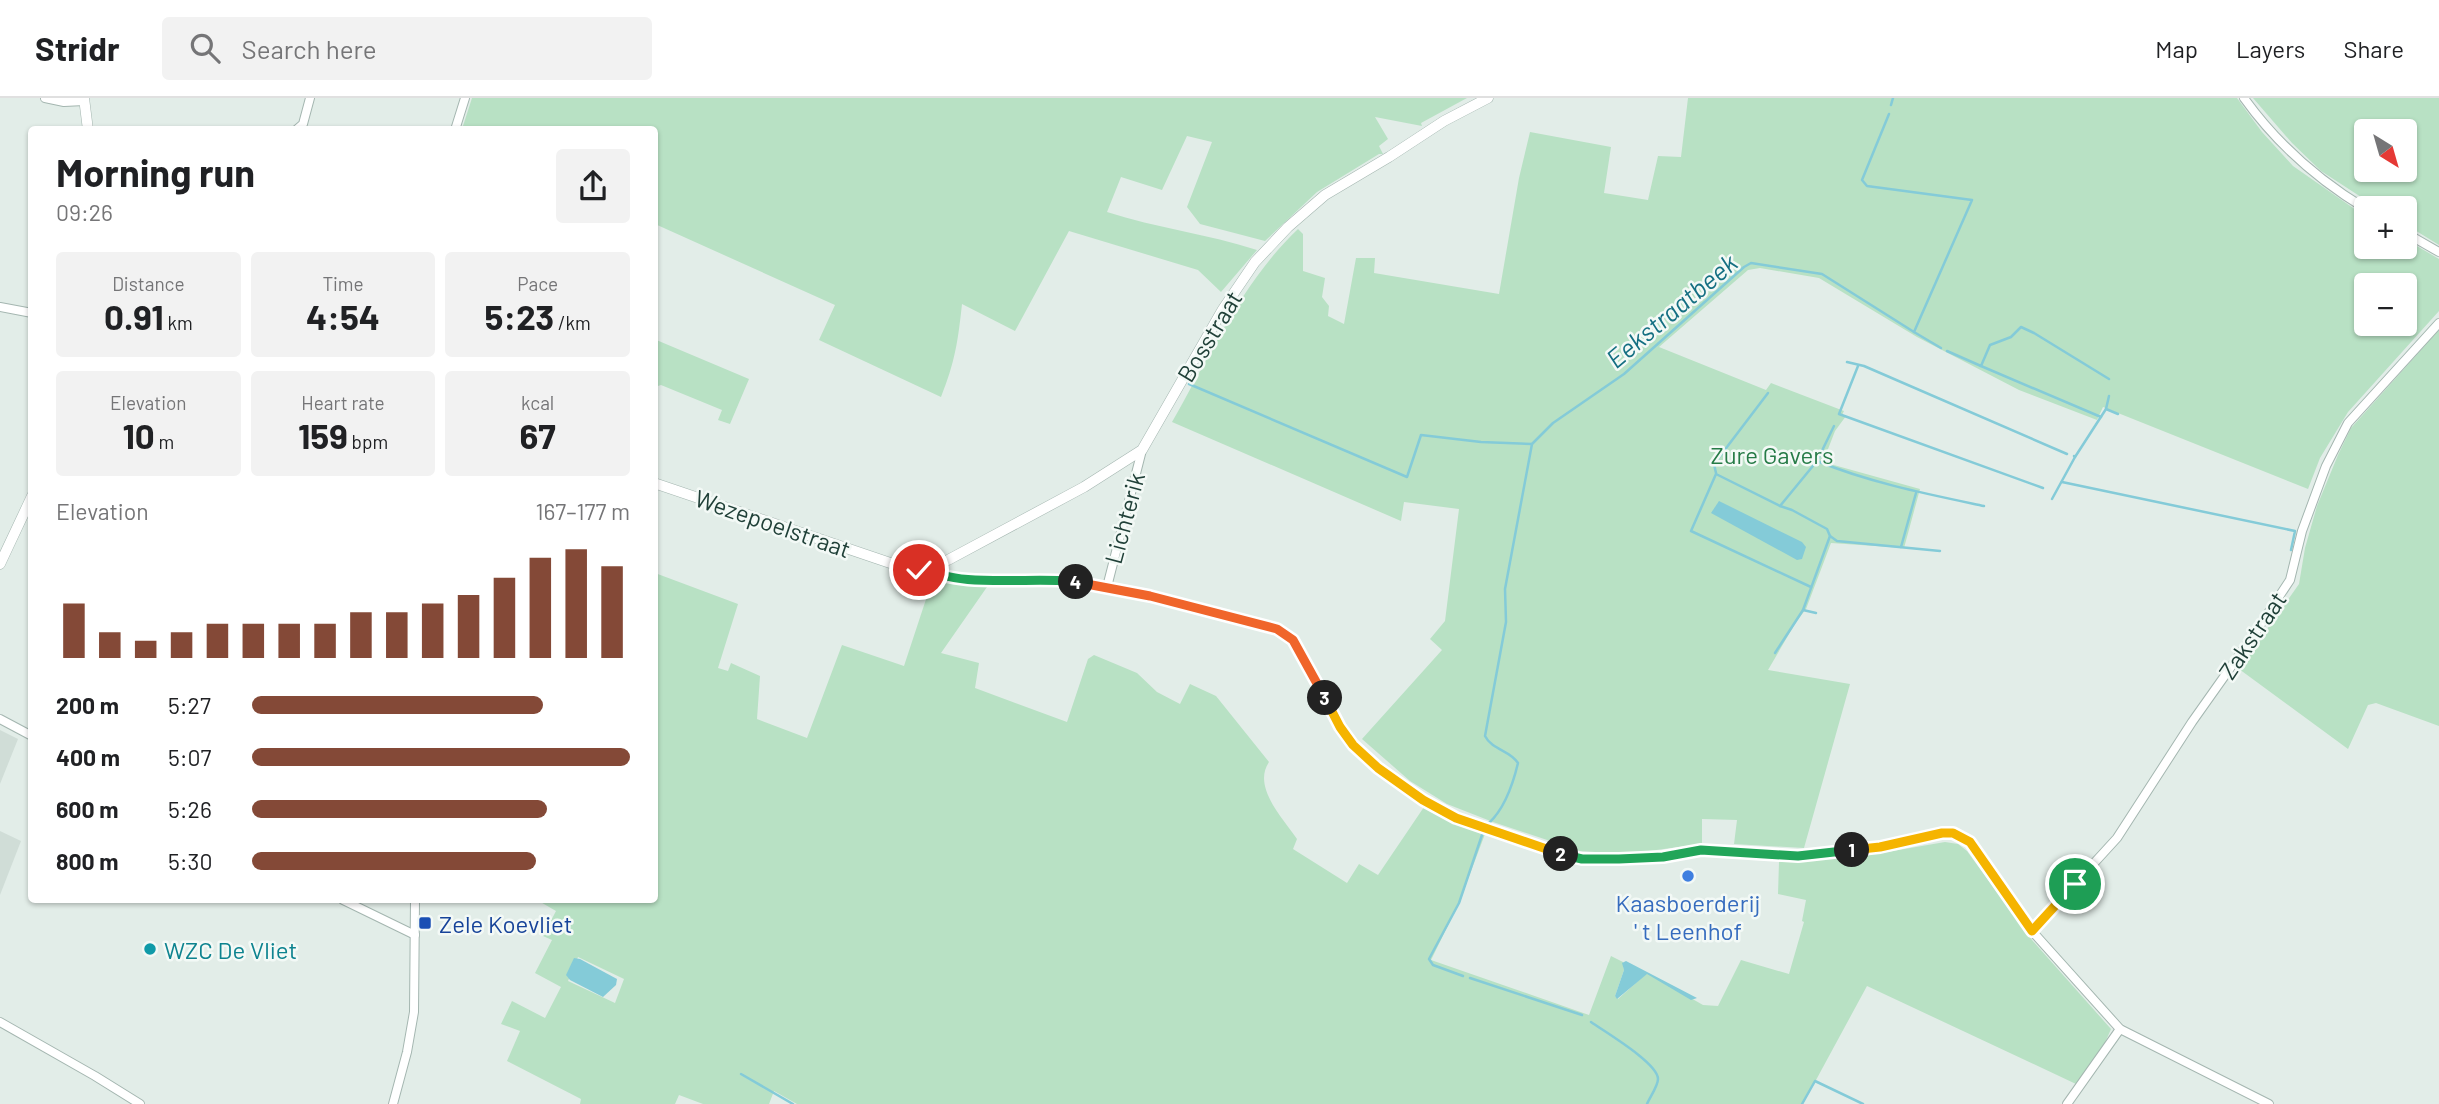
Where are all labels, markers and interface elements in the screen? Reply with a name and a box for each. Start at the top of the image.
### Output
search box [162,17,652,80]
text: Stridr [35,28,120,68]
icon: search [186,29,224,67]
text: Search here [242,33,377,64]
text: Map [2155,34,2198,63]
text: Layers [2236,34,2305,63]
text: Share [2343,34,2404,63]
north arrow [2354,119,2417,182]
map controls [2354,119,2417,336]
text: Morning run [56,149,255,195]
button: share [556,149,630,223]
button: + [2354,196,2417,259]
text: 09:26 [56,198,113,226]
water label: Eekstraatbeek [1599,246,1743,374]
text: Distance [112,272,185,295]
text: Time [322,272,364,295]
text: Pace [517,272,558,295]
button: − [2354,273,2417,336]
street label: Bosstraat [1170,285,1248,387]
text: 0.91 [104,295,164,337]
text: 4:54 [306,295,380,337]
text: 5:23 [485,295,554,337]
text: km [164,311,193,334]
text: /km [554,311,591,334]
text: Elevation [110,391,187,414]
text: Heart rate [301,391,385,414]
text: kcal [521,391,554,414]
text: 10 [122,414,155,456]
text: 159 [298,414,348,456]
text: 67 [520,414,556,456]
text: m [155,430,174,453]
text: bpm [348,430,388,453]
park label: Zure Gavers [1711,440,1833,469]
street label: Lichterik [1098,469,1150,567]
street label: Wezepoelstraat [691,483,855,563]
text: Elevation [56,497,149,525]
text: 167–177 m [535,497,630,525]
pin [889,540,949,600]
icon: check [900,551,938,589]
pin: 4 [1058,564,1094,600]
text: 4 [1070,570,1081,593]
street label: Zakstraat [2212,586,2292,684]
pin: 3 [1308,680,1342,716]
text: 3 [1319,686,1330,709]
text: 200 m [56,691,119,719]
text: 5:27 [168,691,211,719]
text: 400 m [56,743,120,771]
text: 5:07 [168,743,212,771]
text: 600 m [56,795,118,823]
text: 5:26 [168,795,212,823]
pin: 1 [1834,832,1870,868]
pin: 2 [1544,836,1578,872]
text: 1 [1848,838,1855,861]
text: 2 [1555,842,1566,865]
text: 800 m [56,847,118,875]
text: 5:30 [168,847,212,875]
pin [2045,854,2105,914]
icon: arrive [2056,865,2094,903]
marker: Kaasboerderij ' t Leenhof [1680,868,1696,884]
place label: Kaasboerderij ' t Leenhof [1616,888,1760,945]
place label: Zele Koevliet [439,909,572,938]
marker: Zele Koevliet [417,915,433,931]
place label: WZC De Vliet [164,935,297,964]
marker: WZC De Vliet [142,941,158,957]

